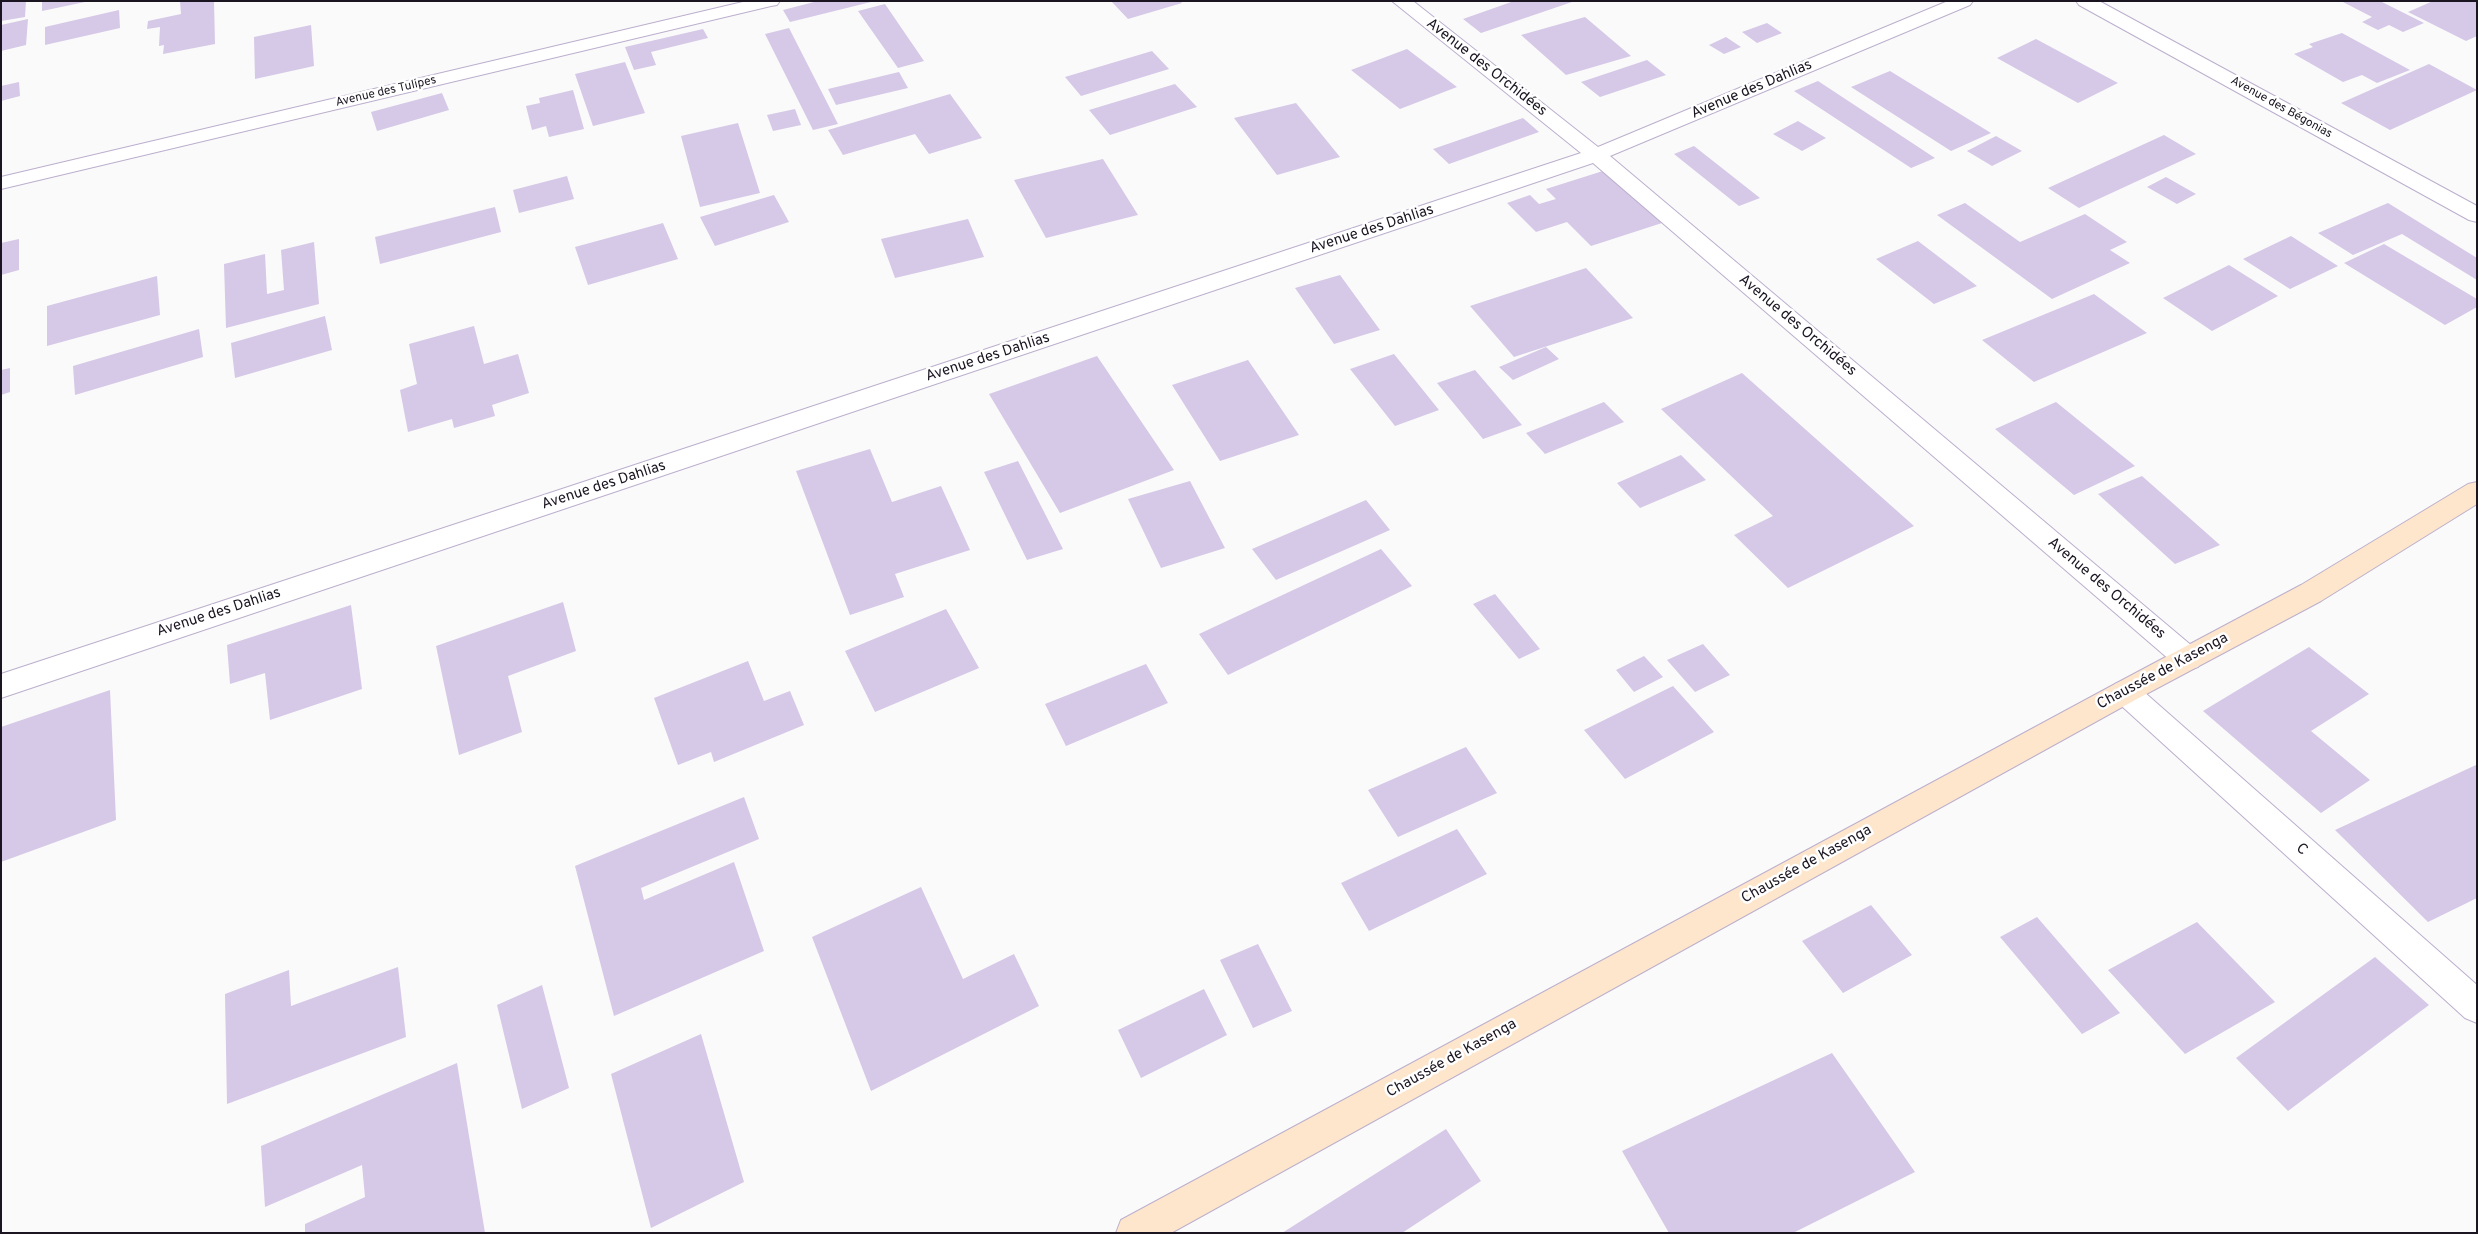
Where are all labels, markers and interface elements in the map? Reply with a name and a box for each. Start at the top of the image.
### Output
street label: Avenue des Orchidées [1422,15,1550,121]
street label: Avenue des Dahlias [1689,56,1815,124]
street label: Avenue des Tulipes [334,73,438,111]
street label: Avenue des Bégonias [2228,74,2334,142]
street label: Avenue des Dahlias [1308,201,1436,259]
street label: Avenue des Orchidées [1734,271,1860,381]
street label: Avenue des Dahlias [924,329,1052,387]
street label: Avenue des Dahlias [540,457,668,515]
street label: Avenue des Orchidées [2043,534,2169,644]
street label: Avenue des Dahlias [155,584,283,642]
street label: Chaussée de Kasenga [2094,630,2232,714]
street label: Chaussée de Kasenga [1739,822,1875,908]
street label: C [2291,840,2311,860]
street label: Chaussée de Kasenga [1384,1016,1520,1102]

